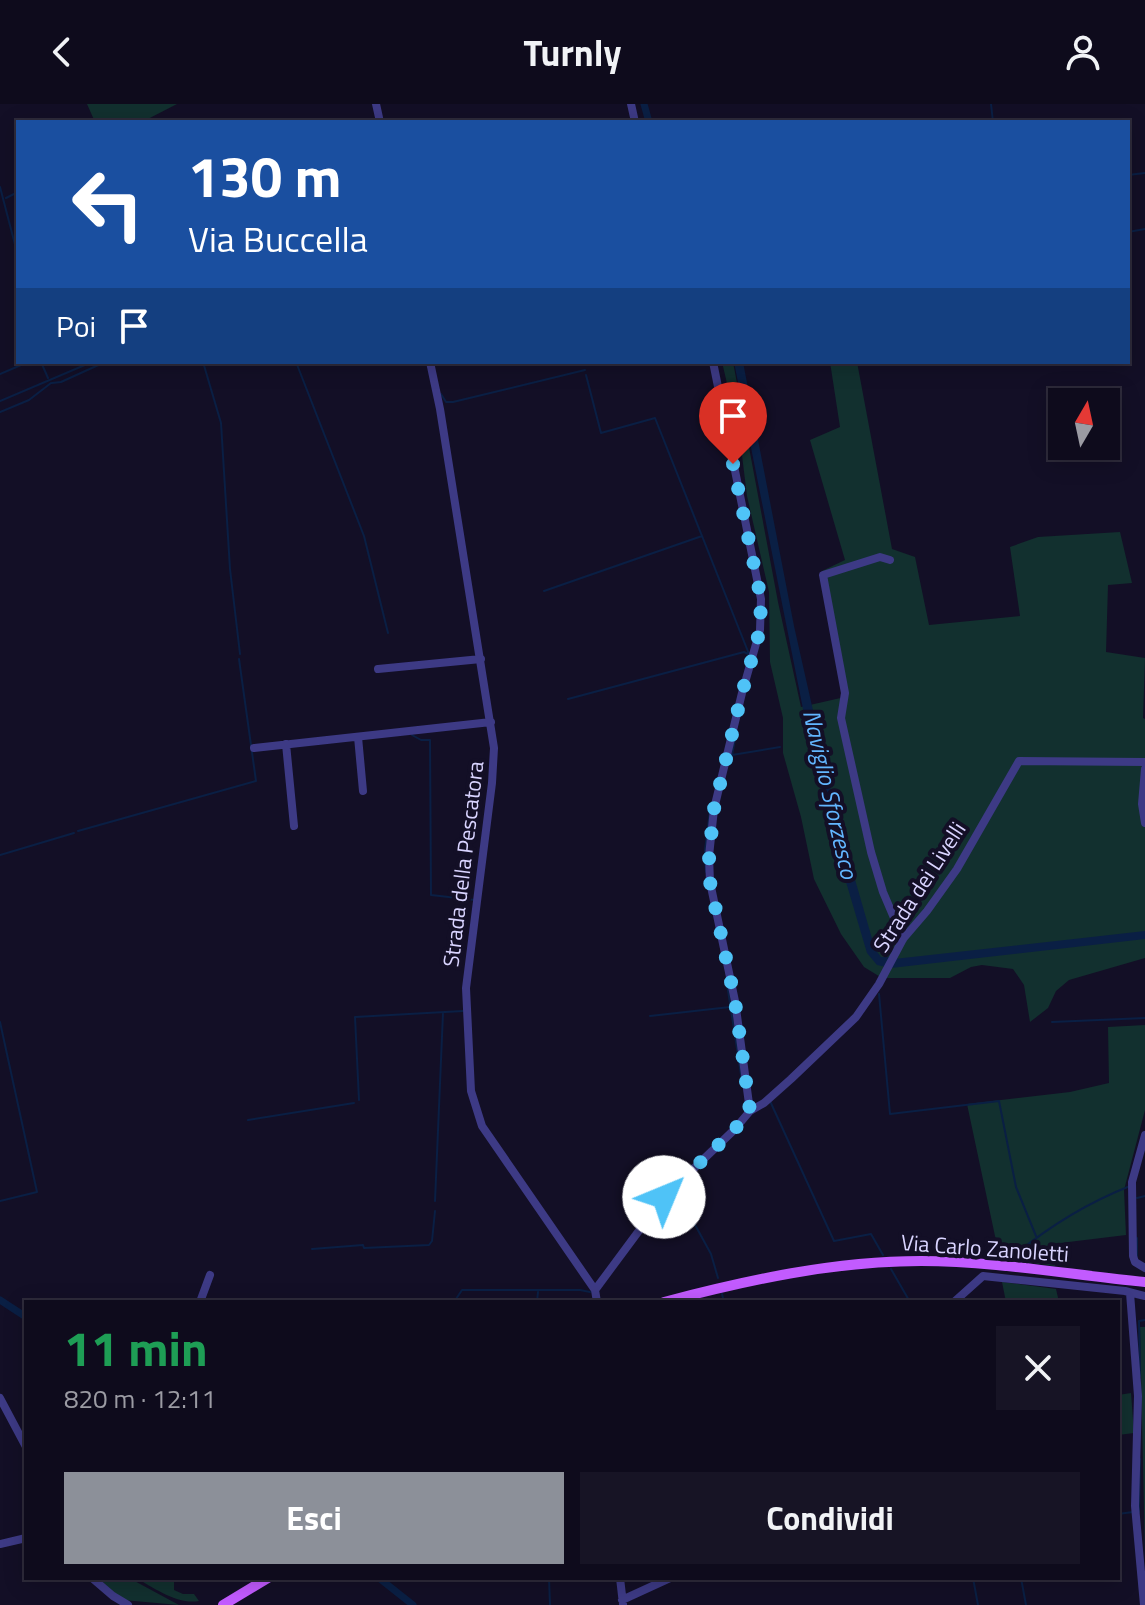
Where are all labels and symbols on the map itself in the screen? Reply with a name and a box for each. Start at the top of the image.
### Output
pin [699,382,767,464]
north arrow [1048,388,1120,460]
water label: Naviglio Sforzesco [794,706,868,883]
street label: Strada della Pescatora [433,759,493,969]
street label: Strada dei Livelli [864,815,974,959]
position arrow [622,1155,706,1239]
street label: Via Carlo Zanoletti [900,1225,1070,1271]

